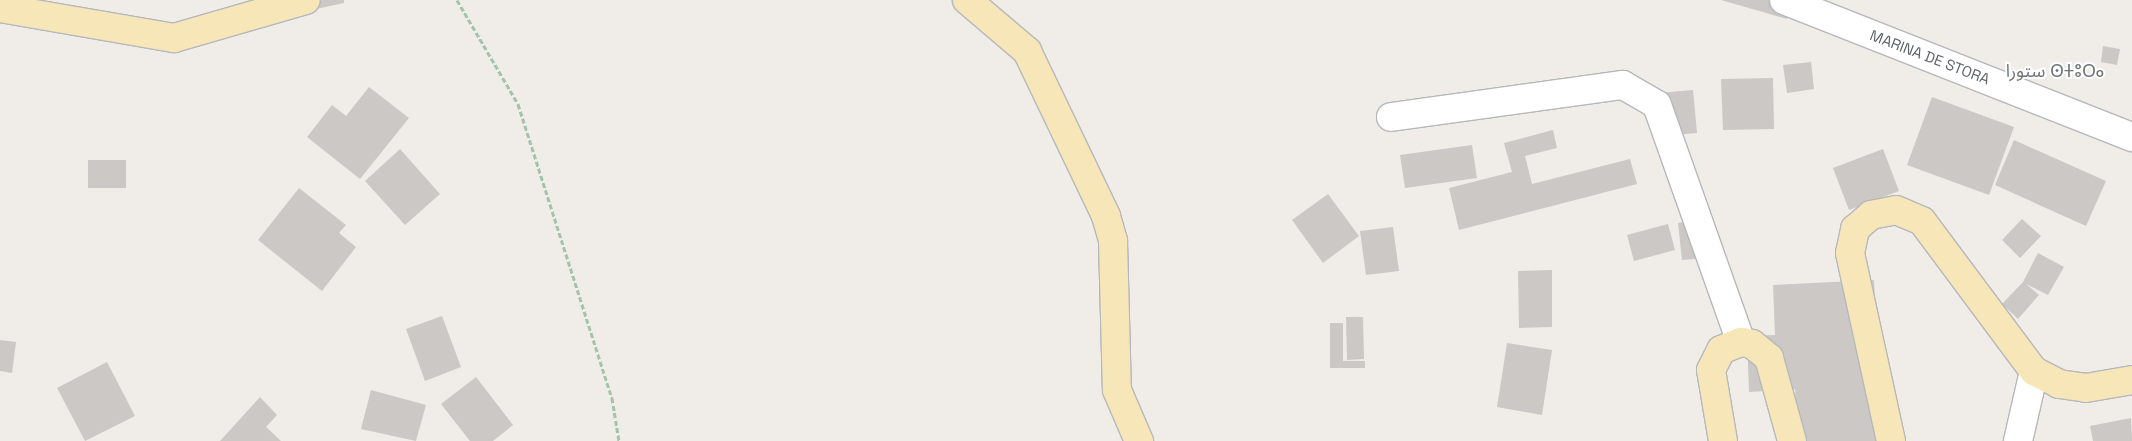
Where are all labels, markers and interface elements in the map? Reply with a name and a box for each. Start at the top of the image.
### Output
street label: MARINA DE STORA [1867,26,1993,88]
district label: ستورا ⵙⵜⵓⵔⴰ [2006,60,2104,82]

